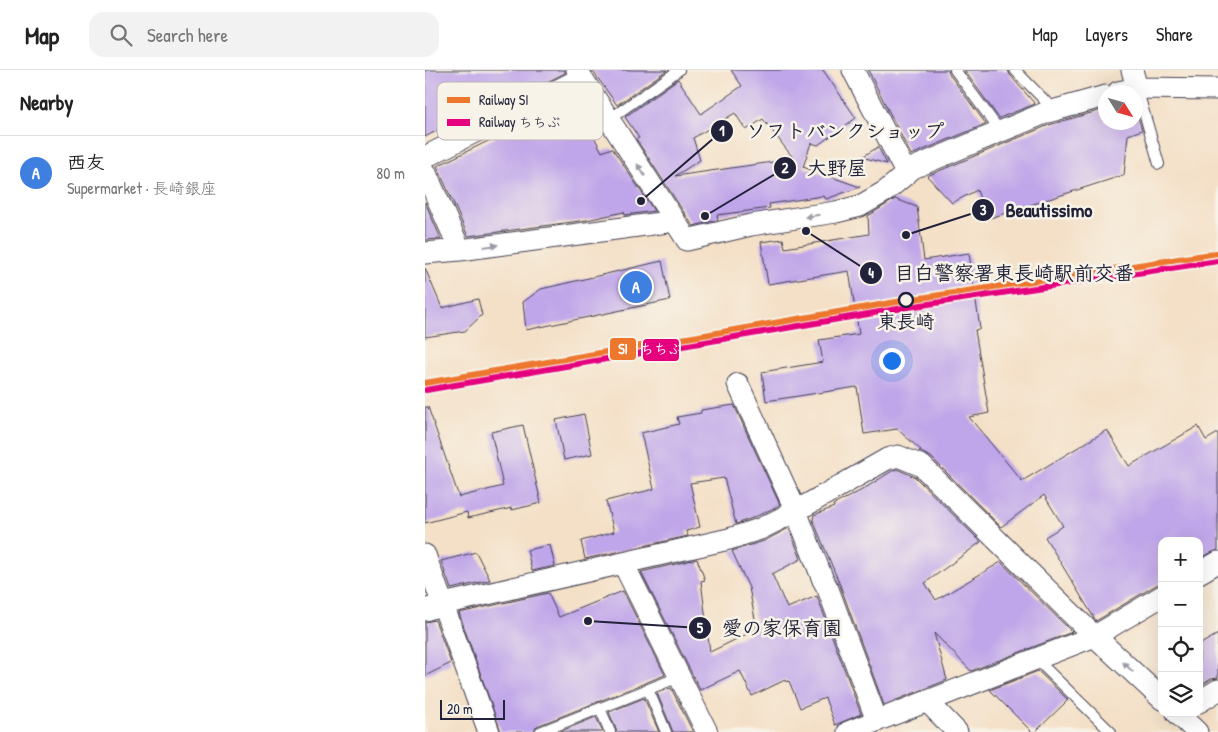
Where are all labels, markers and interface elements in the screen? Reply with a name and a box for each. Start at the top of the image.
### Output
search box [89,12,439,57]
text: Map [25,19,59,51]
icon: search [107,21,135,49]
text: Search here [147,22,228,48]
text: Map [1032,22,1058,47]
text: Layers [1086,22,1128,47]
text: Share [1156,22,1193,47]
legend [437,82,603,140]
north arrow [1098,85,1143,130]
text: Nearby [20,88,73,117]
text: Railway SI [479,90,529,110]
text: Railway ちちぶ [479,112,561,132]
callout: ソフトバンクショップ [710,113,955,148]
text: ソフトバンクショップ [746,117,944,144]
text: 1 [719,120,725,141]
text: 西友 [67,149,105,175]
callout: 大野屋 [772,151,877,186]
text: 大野屋 [807,154,867,181]
text: 2 [781,157,789,178]
text: A [32,162,40,184]
text: 80 m [376,162,405,184]
one-way arrow [636,163,646,177]
text: Supermarket · 長崎銀座 [67,177,217,199]
callout: Beautissimo [971,192,1102,227]
text: Beautissimo [1006,196,1092,223]
text: 3 [980,199,987,220]
one-way arrow [804,212,820,220]
one-way arrow [483,241,499,249]
callout: 目白警察署東長崎駅前交番 [859,255,1144,290]
text: 目白警察署東長崎駅前交番 [894,259,1134,286]
text: 4 [868,262,874,283]
pin: A [620,268,652,306]
marker: 東長崎 [898,292,914,308]
place label: 東長崎 [877,308,935,334]
line badge: SI [609,337,637,361]
line badge: ちちぶ [642,338,680,362]
text: SI [618,339,628,358]
text: ちちぶ [640,339,682,358]
your location [879,348,905,374]
map controls [1158,537,1203,717]
button: + [1158,537,1203,582]
button: − [1158,582,1203,627]
callout: 愛の家保育園 [687,610,852,645]
text: 愛の家保育園 [722,614,842,641]
text: 5 [697,617,704,638]
button: locate [1158,627,1203,672]
one-way arrow [1122,662,1135,673]
button: layers [1158,672,1203,717]
scale bar [440,697,505,720]
text: 20 m [447,699,473,718]

